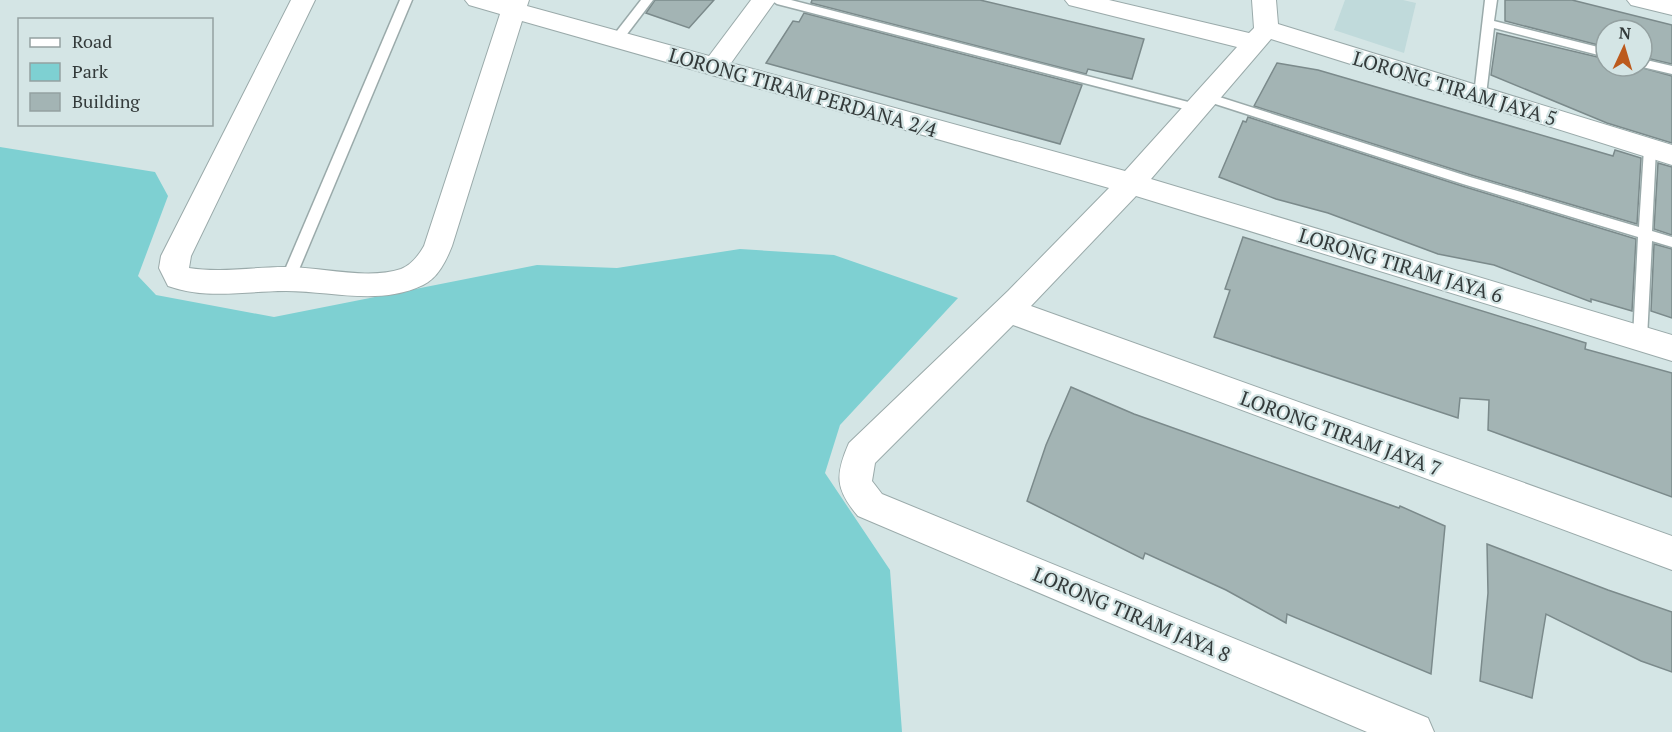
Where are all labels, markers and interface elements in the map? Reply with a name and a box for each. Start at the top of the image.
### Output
legend [18,18,213,126]
north arrow [1594,18,1654,78]
text: N [1618,22,1632,44]
text: Road [72,29,112,53]
street label: LORONG TIRAM PERDANA 2/4 [666,41,940,143]
street label: LORONG TIRAM JAYA 5 [1350,44,1560,132]
text: Park [72,59,109,83]
text: Building [72,89,140,113]
street label: LORONG TIRAM JAYA 6 [1296,221,1507,309]
street label: LORONG TIRAM JAYA 7 [1237,384,1445,482]
street label: LORONG TIRAM JAYA 8 [1029,560,1235,668]

